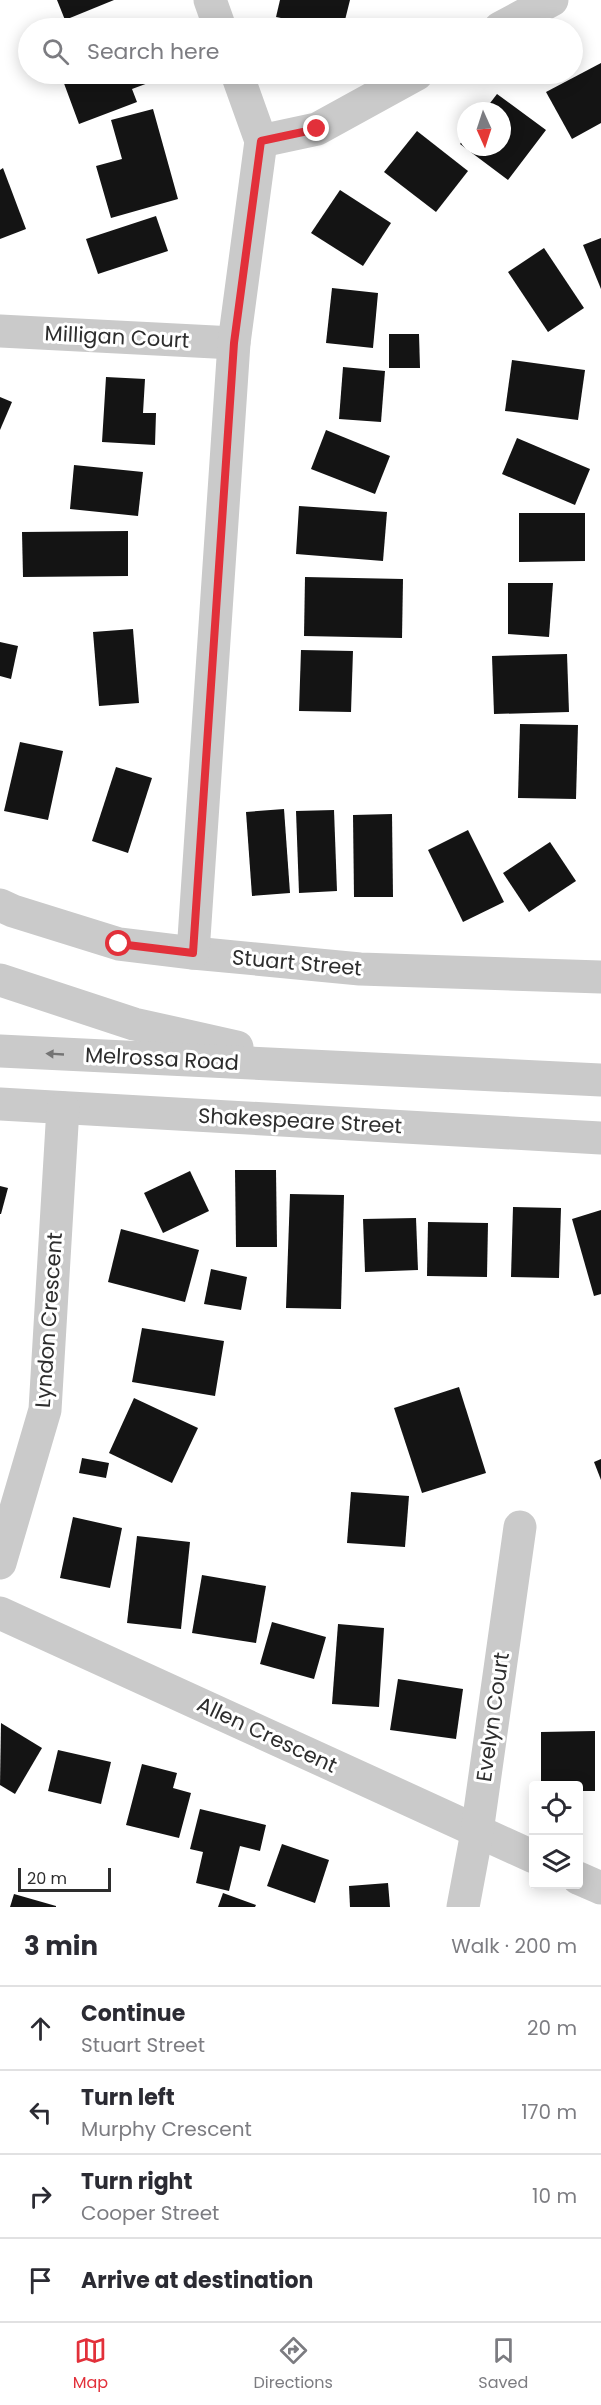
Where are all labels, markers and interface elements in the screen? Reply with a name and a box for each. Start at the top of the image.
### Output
search box [18,18,583,84]
icon: search [39,35,72,68]
text: Search here [87,36,220,67]
north arrow [457,102,511,156]
route end [303,115,329,141]
street label: Milligan Court [44,318,190,355]
route start [105,930,131,956]
street label: Stuart Street [231,942,363,983]
street label: Melrossa Road [84,1040,240,1077]
one-way arrow [46,1049,65,1058]
street label: Shakespeare Street [197,1101,403,1140]
street label: Lyndon Crescent [28,1231,69,1409]
street label: Evelyn Court [469,1650,516,1783]
street label: Allen Crescent [192,1689,342,1780]
map controls [529,1781,583,1889]
button: locate [529,1781,583,1835]
button: layers [529,1835,583,1889]
scale bar [18,1865,111,1892]
text: 20 m [27,1867,67,1890]
text: 3 min [24,1928,98,1964]
text: Walk · 200 m [451,1932,577,1960]
text: Continue [81,1998,185,2029]
icon: ahead [24,2012,57,2045]
text: 20 m [527,2014,577,2042]
text: Stuart Street [81,2031,205,2059]
text: Turn left [81,2082,175,2113]
icon: left [24,2096,57,2129]
text: 170 m [521,2098,577,2126]
text: Murphy Crescent [81,2115,252,2143]
text: Turn right [81,2166,192,2197]
icon: right [24,2180,57,2213]
text: 10 m [532,2182,577,2210]
text: Cooper Street [81,2199,219,2227]
icon: arrive [24,2264,57,2297]
text: Arrive at destination [81,2265,313,2296]
tab: Map [73,2334,108,2395]
tab: Directions [254,2334,333,2395]
tab: Saved [478,2334,528,2395]

